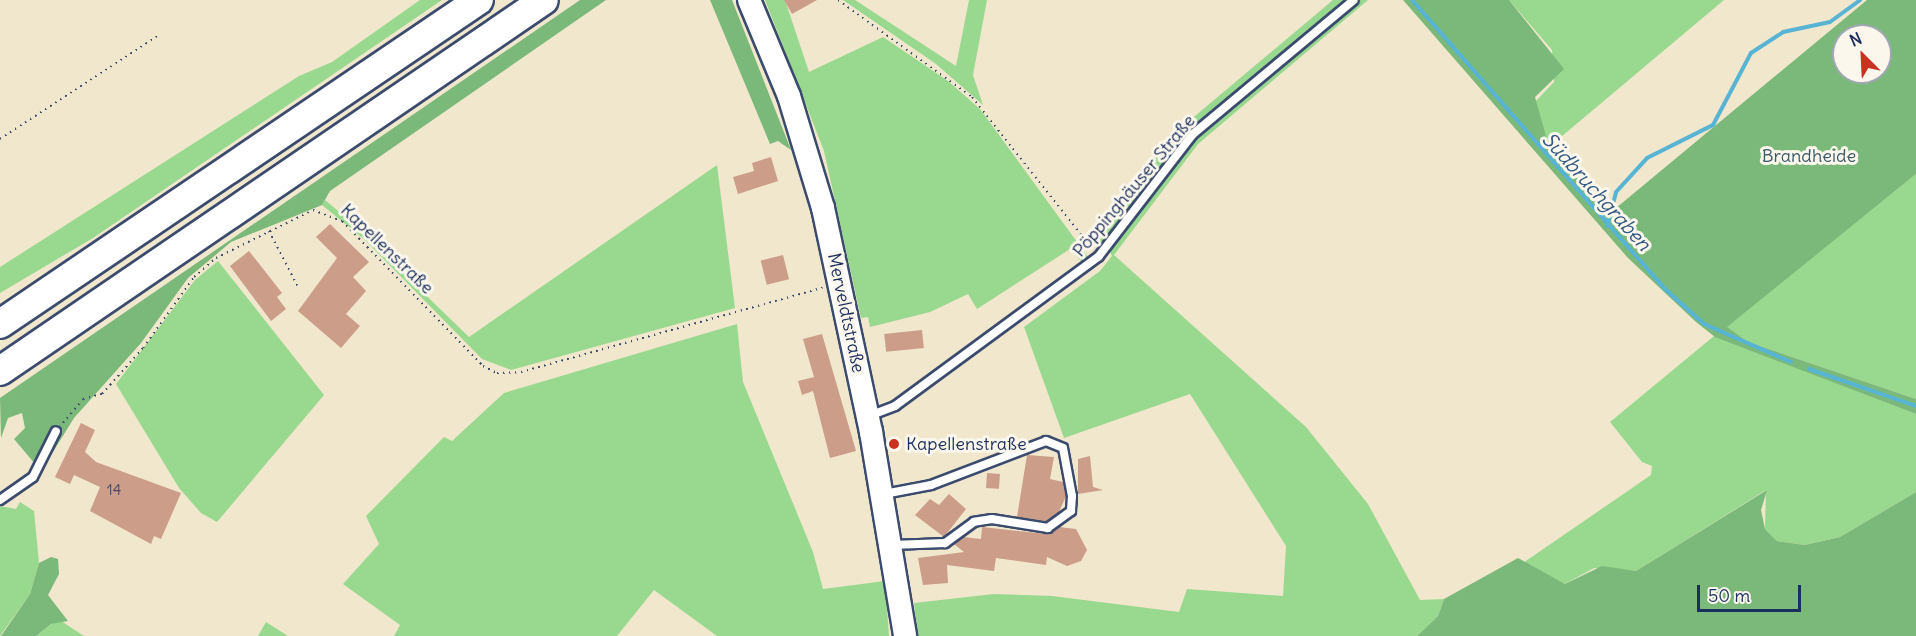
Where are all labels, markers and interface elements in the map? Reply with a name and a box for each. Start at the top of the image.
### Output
north arrow [1832,24,1892,84]
text: N [1846,28,1865,51]
street label: Pöppinghäuser Straße [1068,111,1200,261]
water label: Südbruchgraben [1538,127,1656,255]
park label: Brandheide [1762,145,1856,167]
street label: Kapellenstraße [336,199,438,299]
street label: Merveldtstraße [823,251,869,375]
place label: Kapellenstraße [906,433,1027,455]
marker: Kapellenstraße [887,437,901,451]
house number: 14 [107,481,121,499]
scale bar [1700,573,1804,611]
text: 50 m [1708,584,1750,607]

